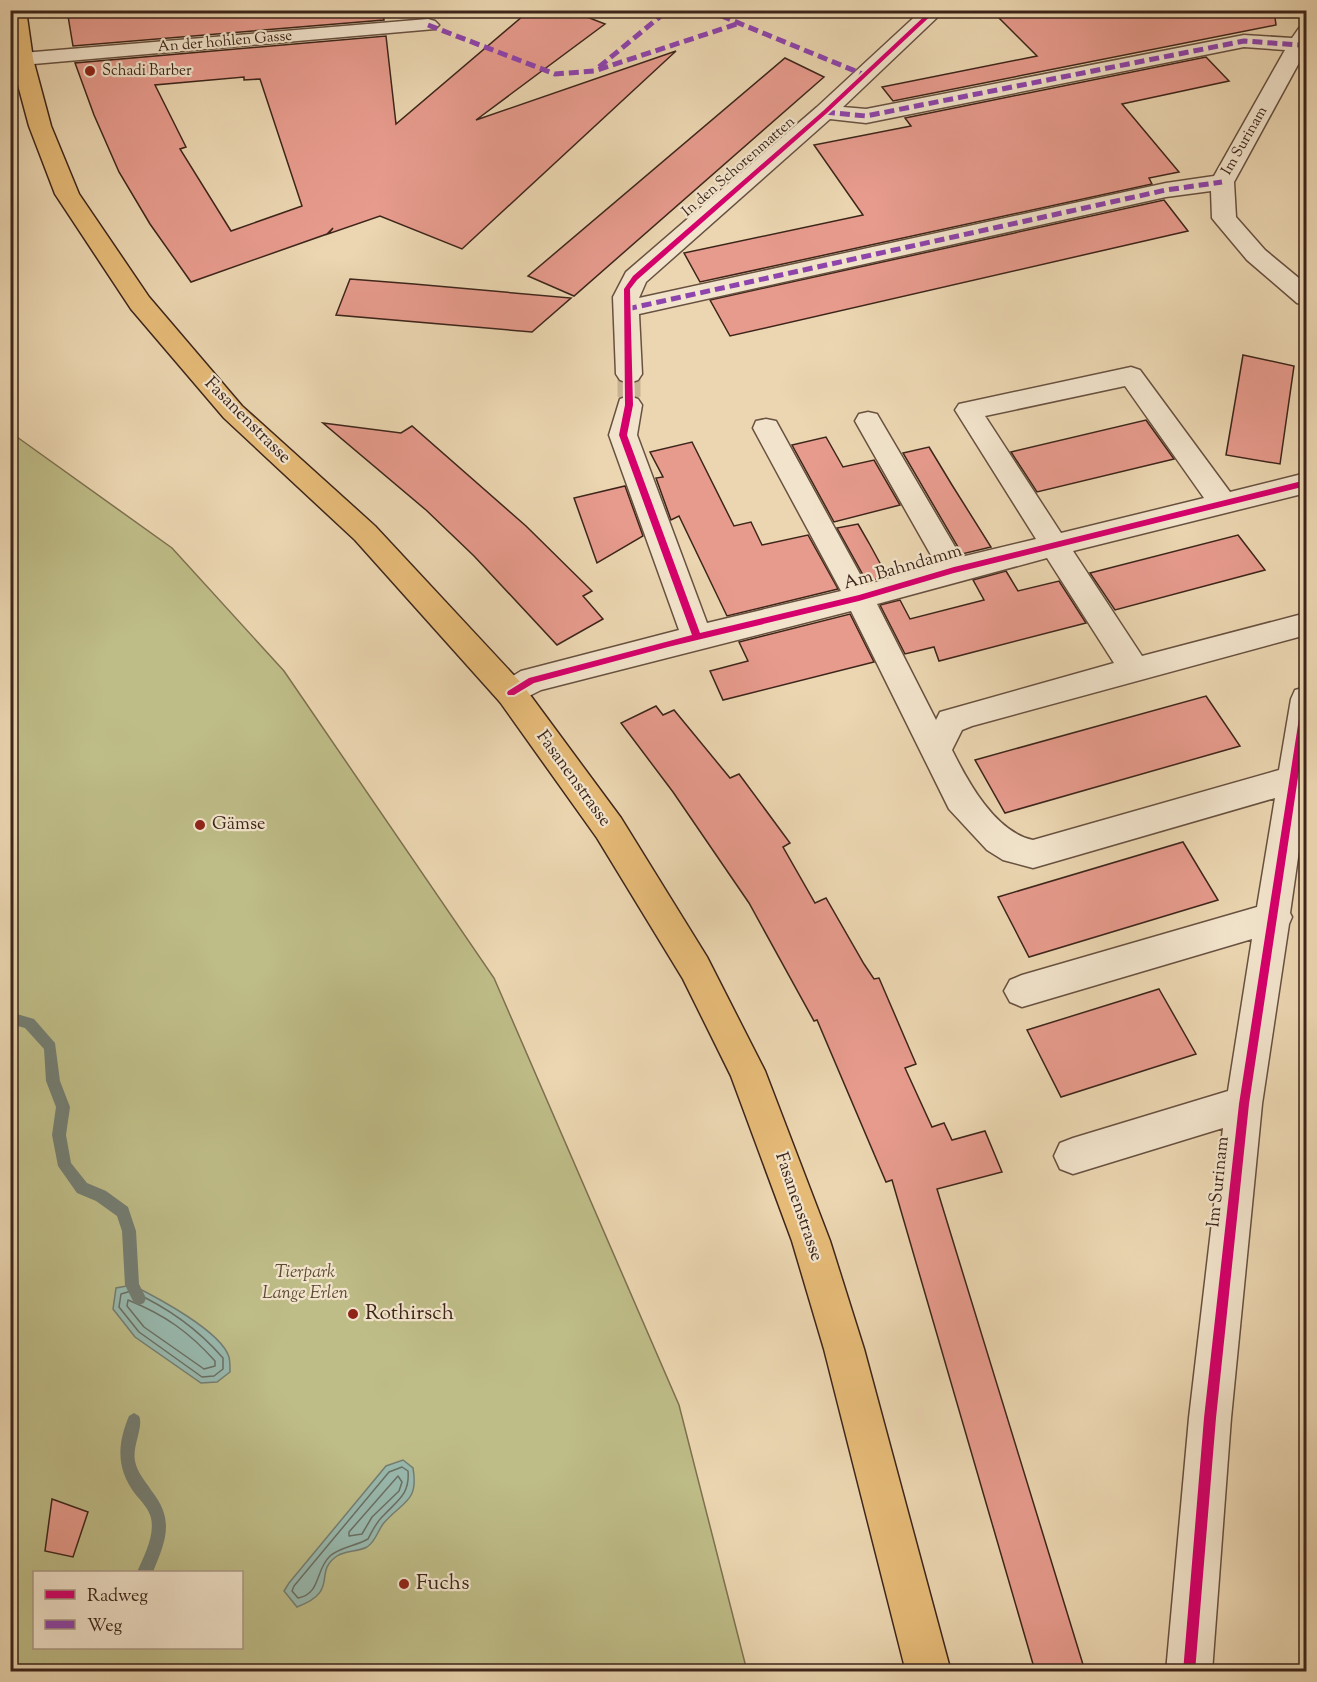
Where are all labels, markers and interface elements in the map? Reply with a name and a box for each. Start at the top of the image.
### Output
street label: An der hohlen Gasse [157,26,293,58]
place label: Schadi Barber [102,61,192,82]
marker: Schadi Barber [83,64,97,78]
street label: Im Surinam [1217,102,1273,179]
street label: In den Schorenmatten [678,112,800,222]
street label: Fasanenstrasse [198,372,296,470]
street label: Am Bahndamm [841,539,965,597]
street label: Fasanenstrasse [529,725,617,833]
place label: Gämse [212,812,265,838]
marker: Gämse [193,818,207,832]
street label: Im Surinam [1201,1135,1237,1229]
street label: Fasanenstrasse [767,1149,829,1265]
park label: Tierpark Lange Erlen [262,1260,349,1307]
place label: Rothirsch [365,1299,454,1329]
marker: Rothirsch [346,1307,360,1321]
place label: Fuchs [416,1569,469,1599]
legend [33,1571,243,1649]
marker: Fuchs [397,1577,411,1591]
text: Radweg [87,1584,148,1610]
text: Weg [87,1614,123,1640]

